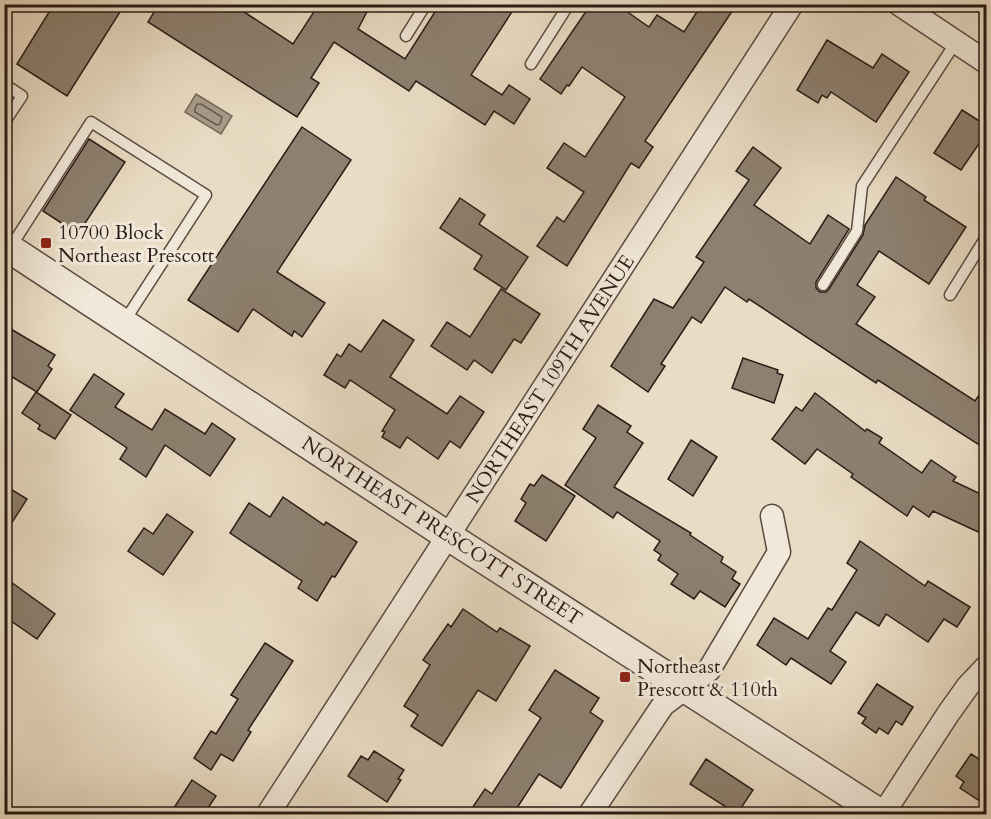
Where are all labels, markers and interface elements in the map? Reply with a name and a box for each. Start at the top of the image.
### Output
place label: 10700 Block Northeast Prescott [58,219,215,269]
marker: 10700 Block Northeast Prescott [39,236,53,250]
street label: NORTHEAST 109TH AVENUE [460,250,640,508]
street label: NORTHEAST PRESCOTT STREET [296,430,588,632]
place label: Northeast Prescott & 110th [637,653,778,703]
marker: Northeast Prescott & 110th [618,670,632,684]

